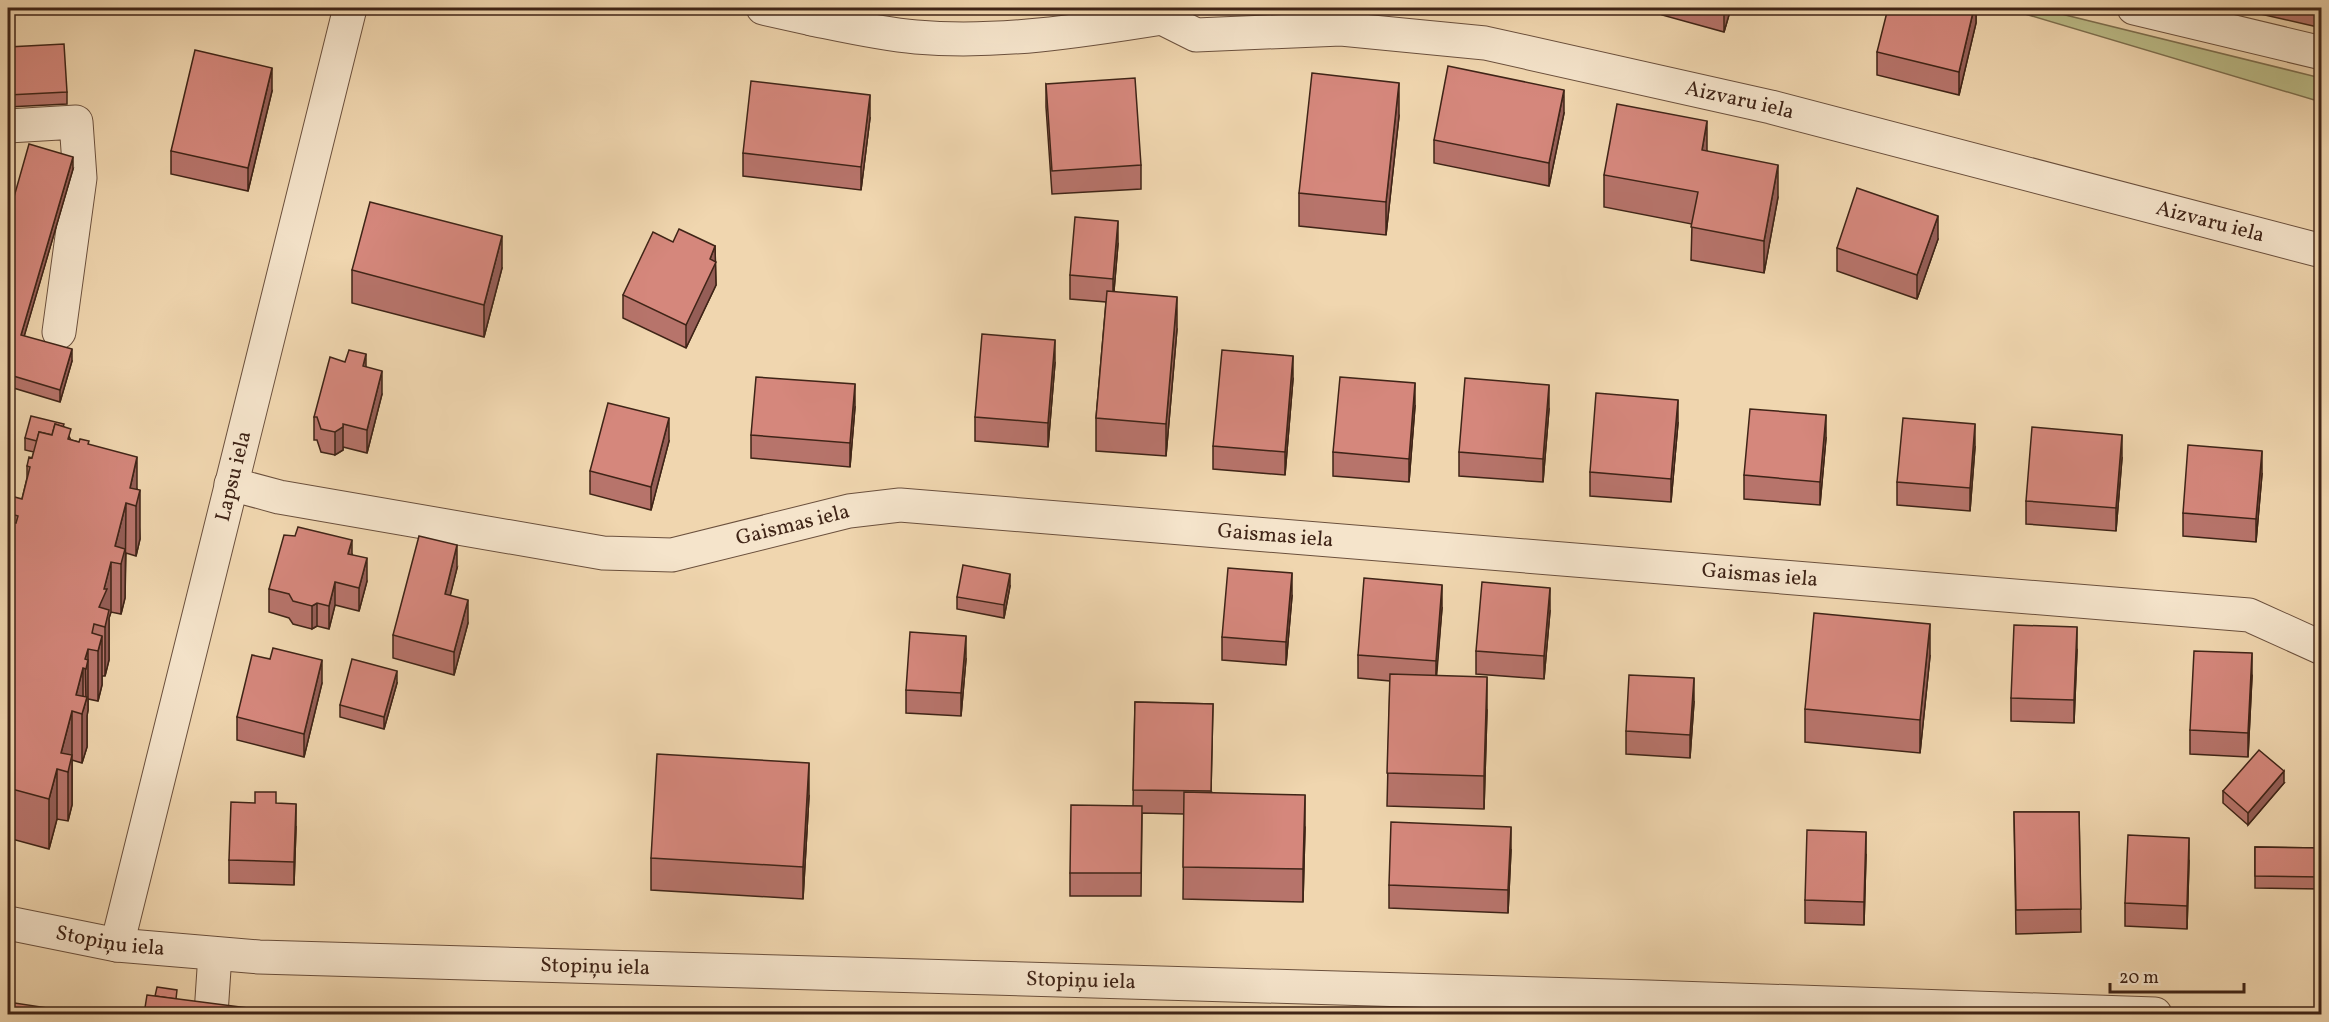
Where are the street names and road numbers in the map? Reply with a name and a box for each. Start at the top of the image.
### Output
street label: Aizvaru iela [1682,74,1797,127]
street label: Aizvaru iela [2153,194,2268,250]
street label: Lapsu iela [208,428,259,525]
street label: Gaismas iela [733,497,853,553]
street label: Gaismas iela [1216,516,1335,555]
street label: Gaismas iela [1701,556,1819,594]
street label: Stopiņu iela [53,918,166,963]
street label: Stopiņu iela [540,951,651,983]
street label: Stopiņu iela [1026,965,1136,997]

